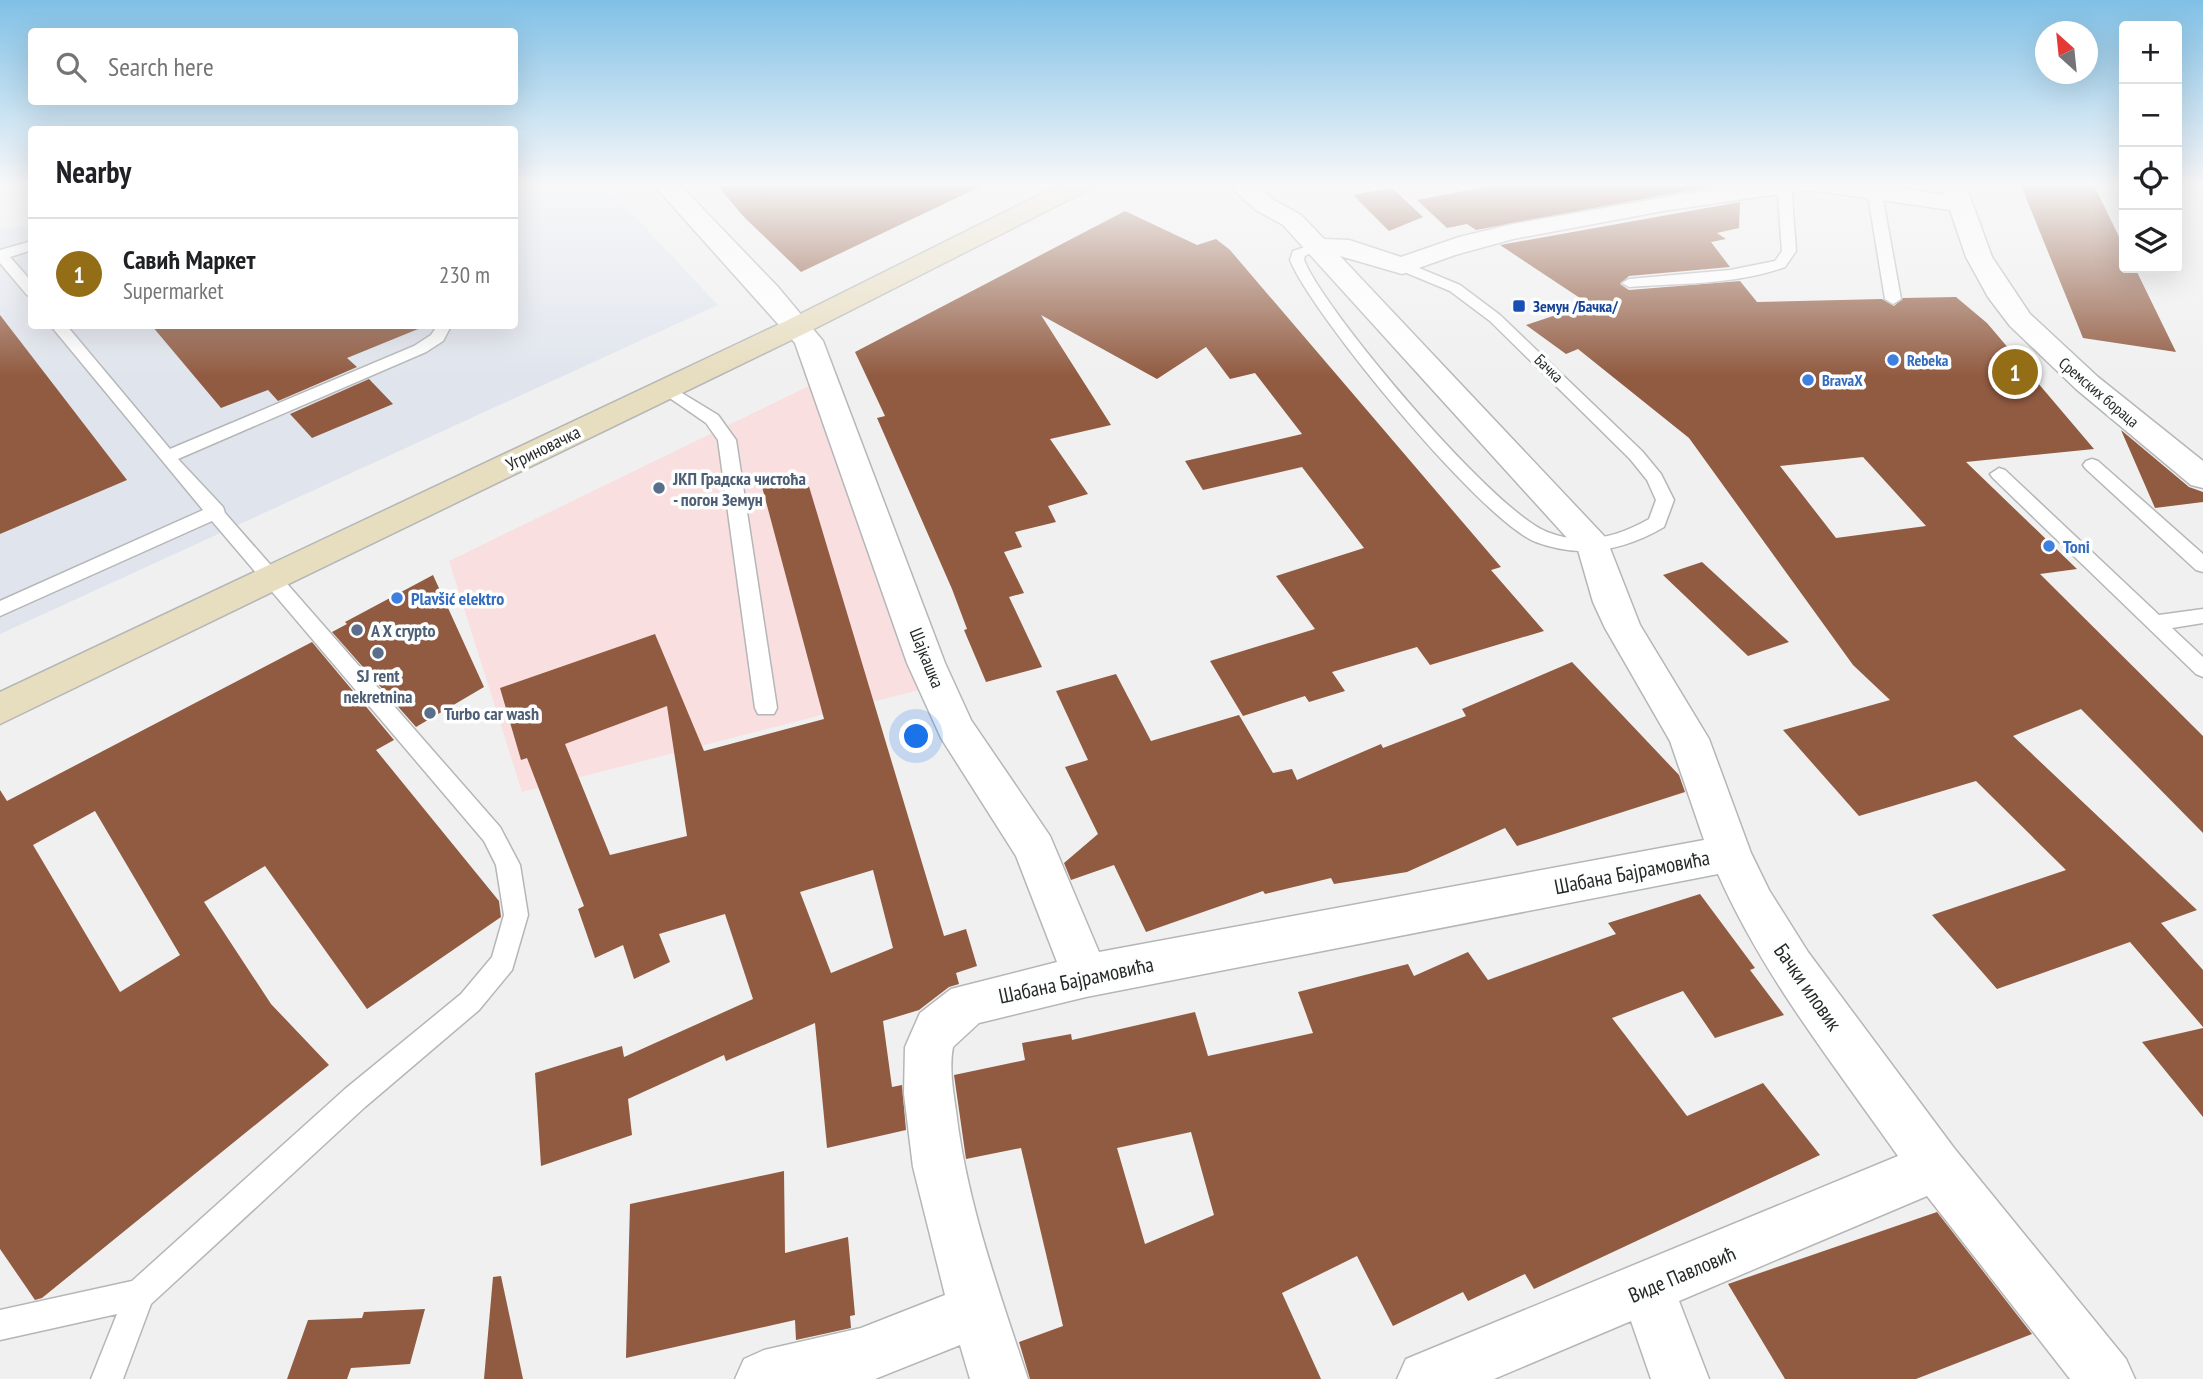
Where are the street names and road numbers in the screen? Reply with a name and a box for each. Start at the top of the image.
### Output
street label: Бачка [1530,350,1568,386]
street label: Сремских бораца [2055,353,2143,431]
street label: Угриновачка [502,420,584,476]
street label: Шајкашка [905,625,949,691]
street label: Шабана Бајрамовића [1552,844,1712,900]
street label: Бачки иловик [1768,938,1848,1036]
street label: Шабана Бајрамовића [996,950,1156,1010]
street label: Виде Павловић [1624,1239,1740,1309]

